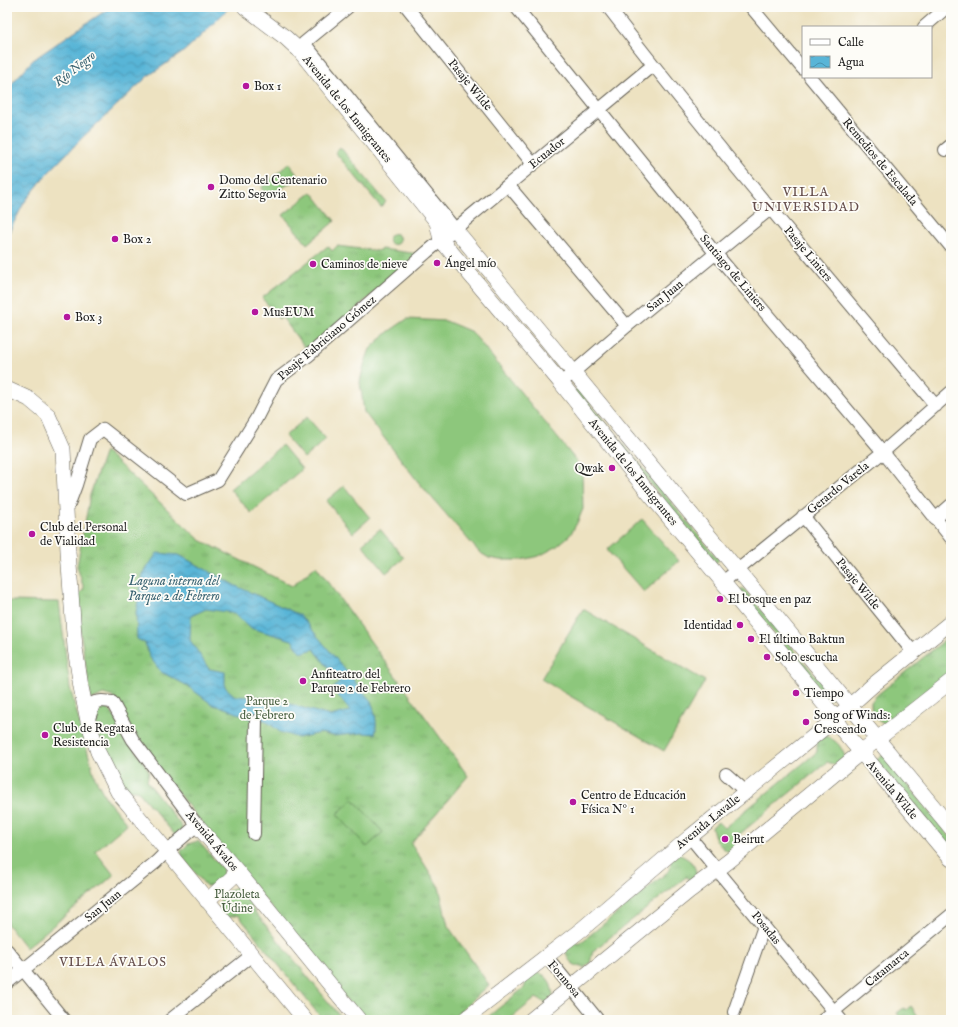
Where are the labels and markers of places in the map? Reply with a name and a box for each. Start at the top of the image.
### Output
place label: Box 1 [254,79,281,94]
marker: Box 1 [241,81,251,91]
place label: Domo del Centenario Zitto Segovia [219,173,327,202]
marker: Domo del Centenario Zitto Segovia [206,182,216,192]
place label: Box 2 [123,232,152,247]
marker: Box 2 [110,234,120,244]
place label: Ángel mío [444,255,497,271]
place label: Caminos de nieve [321,257,408,272]
marker: Ángel mío [432,258,442,268]
marker: Caminos de nieve [308,259,318,269]
place label: MusEUM [263,305,314,320]
marker: MusEUM [250,307,260,317]
place label: Box 3 [75,310,102,325]
marker: Box 3 [62,312,72,322]
place label: Qwak [575,461,605,476]
marker: Qwak [607,463,617,473]
place label: Club del Personal de Vialidad [40,520,128,549]
marker: Club del Personal de Vialidad [27,529,37,539]
place label: El bosque en paz [728,592,812,608]
marker: El bosque en paz [715,594,725,604]
place label: Identidad [683,618,733,633]
marker: Identidad [735,620,745,630]
place label: El último Baktun [759,632,845,647]
marker: El último Baktun [746,634,756,644]
place label: Solo escucha [775,650,839,665]
marker: Solo escucha [762,652,772,662]
place label: Anfiteatro del Parque 2 de Febrero [310,667,411,697]
marker: Anfiteatro del Parque 2 de Febrero [298,676,308,686]
place label: Tiempo [804,686,844,702]
marker: Tiempo [791,688,801,698]
place label: Song of Winds: Crescendo [814,708,890,737]
marker: Song of Winds: Crescendo [801,717,811,727]
place label: Club de Regatas Resistencia [53,721,134,750]
marker: Club de Regatas Resistencia [40,730,50,740]
place label: Centro de Educación Física Nº 1 [581,788,687,817]
marker: Centro de Educación Física Nº 1 [568,797,578,807]
place label: Beirut [733,832,764,847]
marker: Beirut [720,834,730,844]

